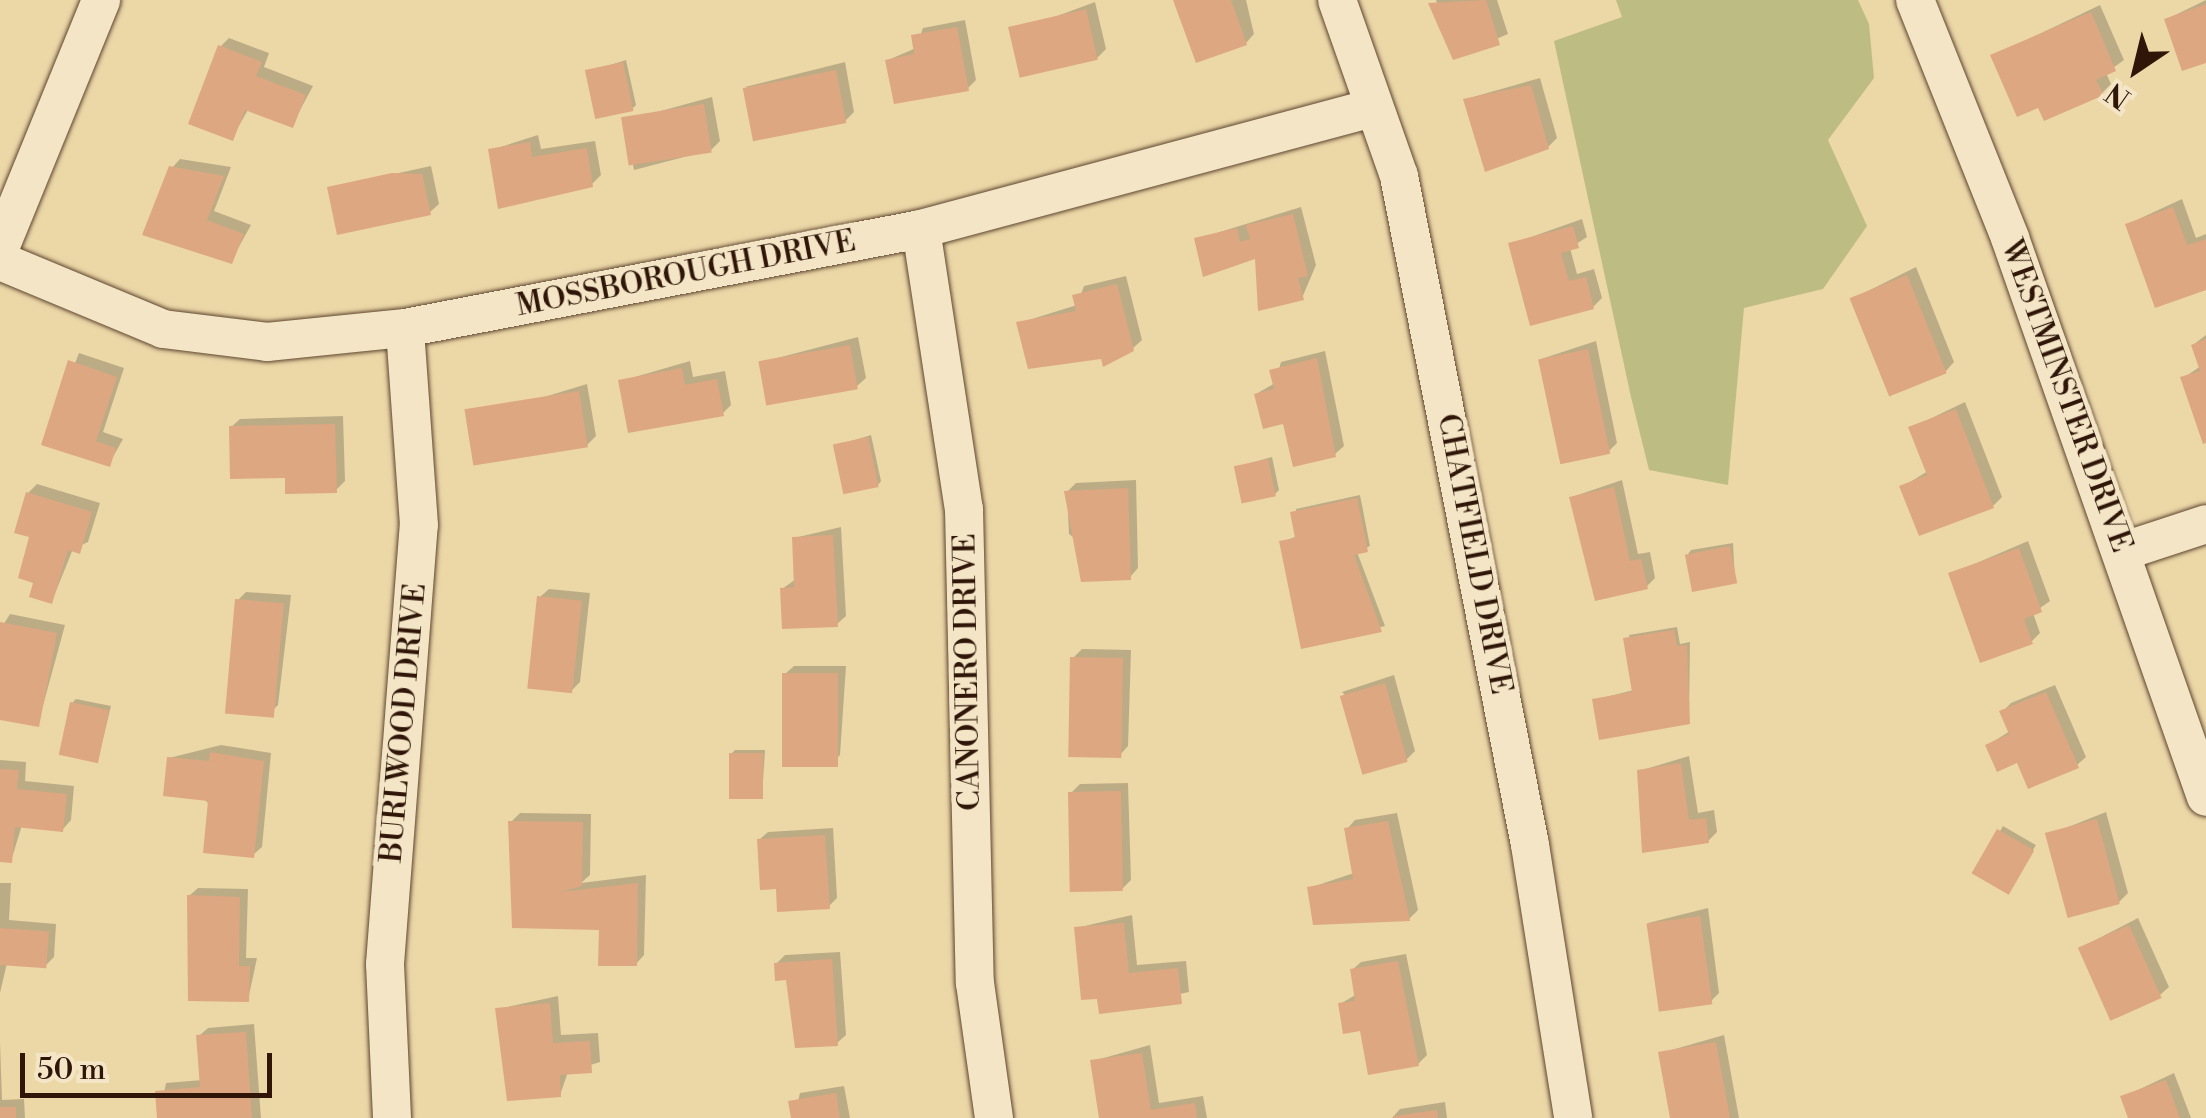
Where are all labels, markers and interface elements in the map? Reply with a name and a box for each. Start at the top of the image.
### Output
north arrow [2086,20,2186,120]
text: N [2099,74,2138,116]
street label: MOSSBOROUGH DRIVE [513,223,859,325]
street label: WESTMINSTER DRIVE [1993,235,2139,557]
street label: CHATFIELD DRIVE [1429,411,1519,697]
street label: CANONERO DRIVE [948,533,988,811]
street label: BURLWOOD DRIVE [374,582,434,864]
scale bar [25,1033,278,1095]
text: 50 m [37,1051,106,1089]

